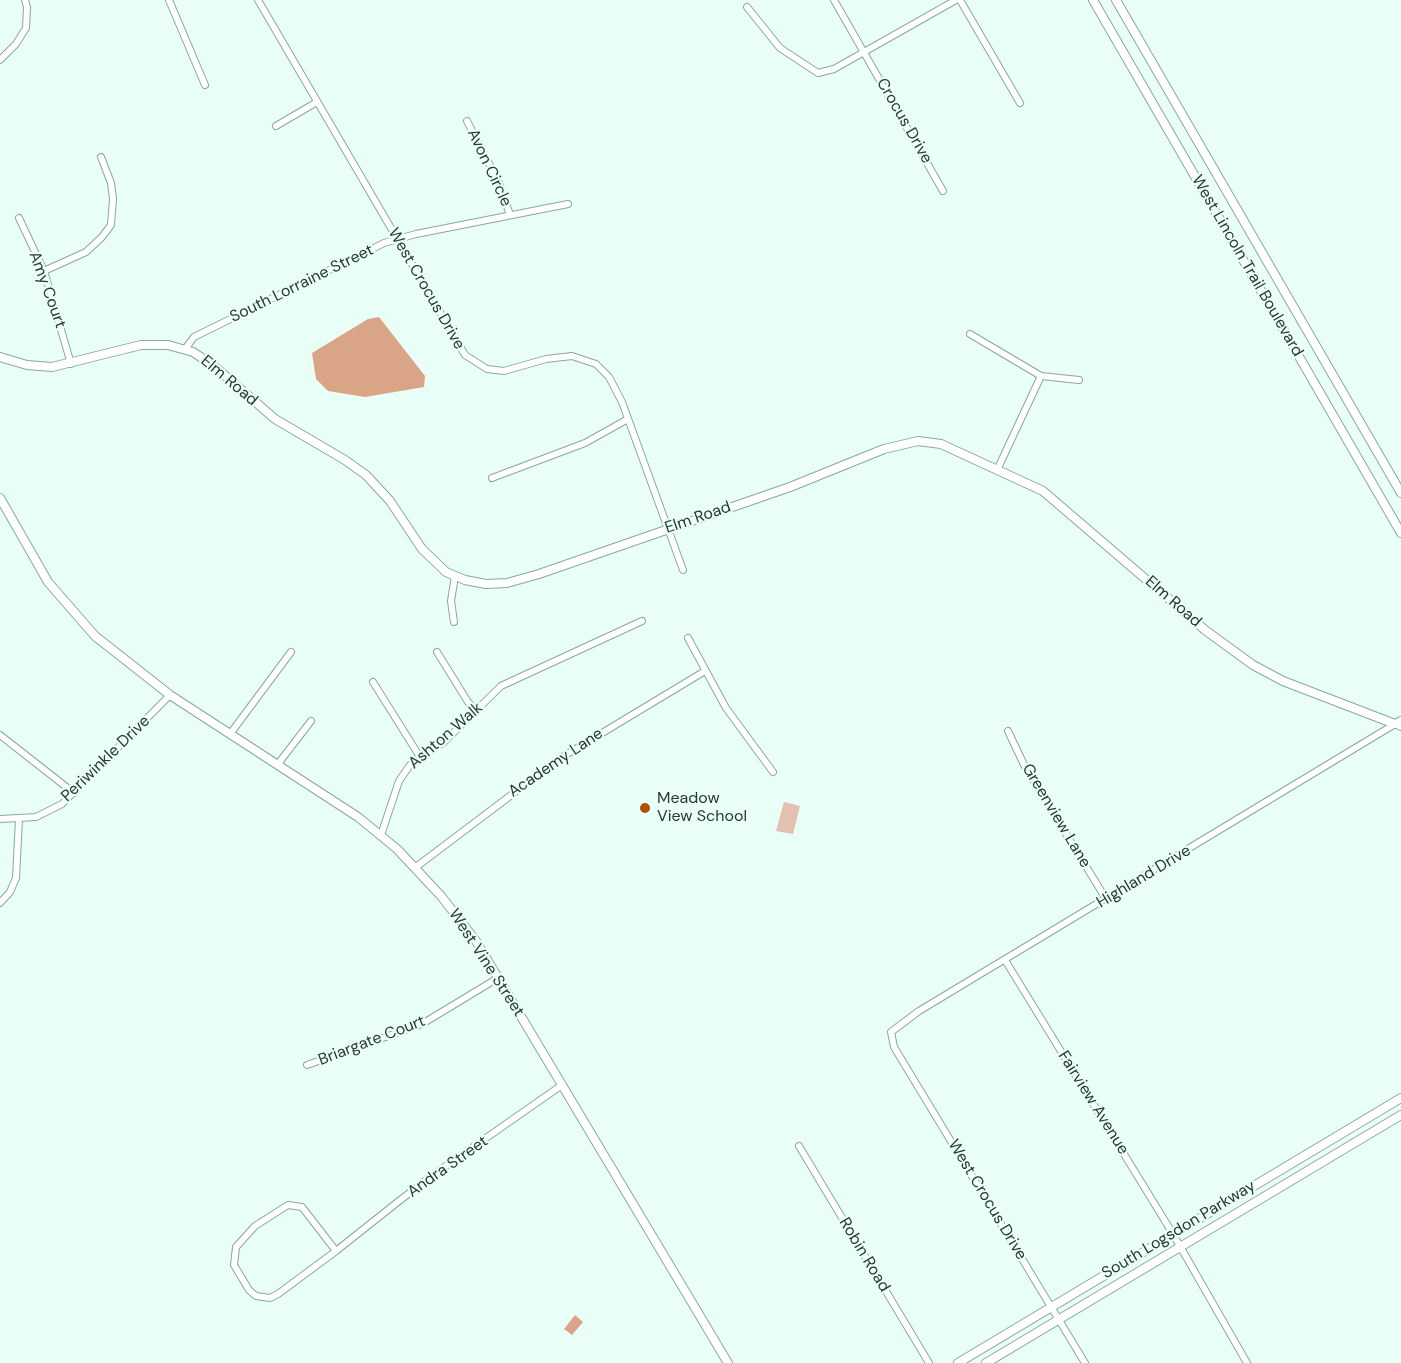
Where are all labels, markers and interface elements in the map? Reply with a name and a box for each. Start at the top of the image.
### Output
street label: Crocus Drive [872,75,936,167]
street label: Avon Circle [463,126,515,210]
street label: West Lincoln Trail Boulevard [1187,172,1307,360]
street label: West Crocus Drive [383,225,469,353]
street label: South Lorraine Street [227,241,377,327]
street label: Amy Court [24,249,70,331]
street label: Elm Road [197,352,261,410]
street label: Elm Road [663,498,733,538]
street label: Elm Road [1141,572,1205,632]
street label: Ashton Walk [405,699,487,773]
street label: Periwinkle Drive [58,712,154,806]
street label: Academy Lane [505,724,607,802]
street label: Greenview Lane [1017,761,1095,871]
place label: Meadow View School [657,789,747,827]
marker: Meadow View School [638,801,652,815]
street label: Highland Drive [1093,841,1195,913]
street label: West Vine Street [444,906,528,1020]
street label: Briargate Court [316,1012,428,1070]
street label: Fairview Avenue [1054,1048,1132,1158]
street label: Andra Street [404,1132,492,1202]
street label: West Crocus Drive [943,1136,1031,1264]
street label: South Logsdon Parkway [1099,1177,1259,1283]
street label: Robin Road [834,1214,894,1296]

